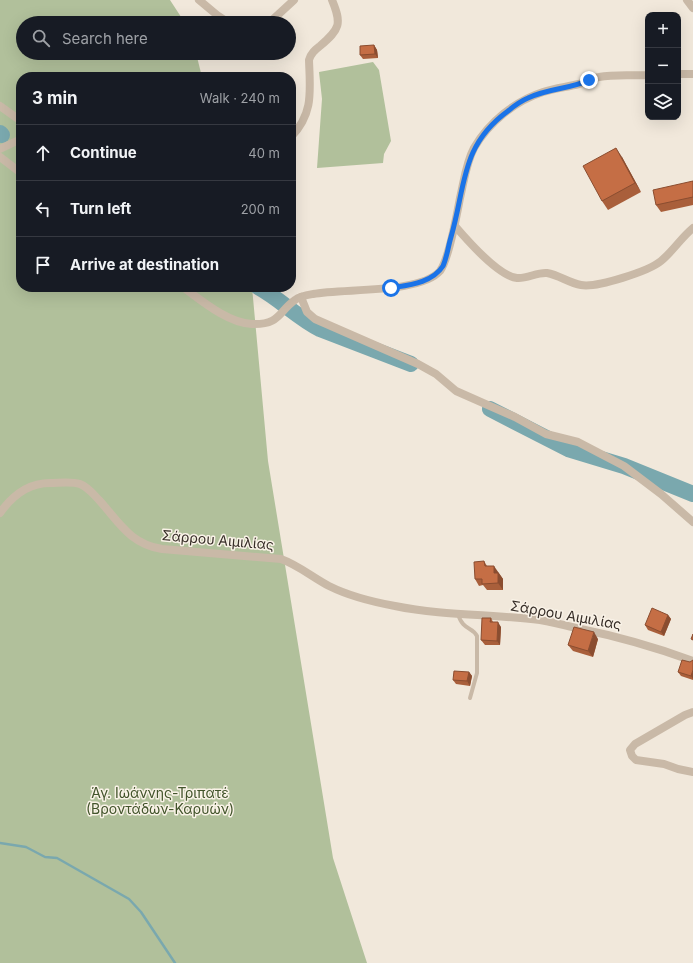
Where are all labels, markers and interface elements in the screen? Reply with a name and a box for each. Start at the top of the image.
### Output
map controls [645,12,681,120]
button: + [645,12,681,48]
search box [16,16,296,60]
icon: search [30,27,52,49]
text: Search here [62,29,148,48]
button: − [645,48,681,84]
route end [580,71,598,89]
button: layers [645,84,681,120]
text: 3 min [32,88,78,108]
text: Walk · 240 m [200,90,280,106]
icon: ahead [32,142,54,164]
text: Continue [70,143,137,162]
text: 40 m [248,145,280,161]
icon: left [32,198,54,220]
text: Turn left [70,199,131,218]
text: 200 m [241,201,280,217]
icon: arrive [32,254,54,276]
text: Arrive at destination [70,255,219,274]
route start [382,279,400,297]
street label: Σάρρου Αιμιλίας [161,526,275,553]
street label: Σάρρου Αιμιλίας [509,596,623,633]
park label: Άγ. Ιωάννης-Τριπατέ (Βροντάδων-Καρυών) [86,784,234,817]

